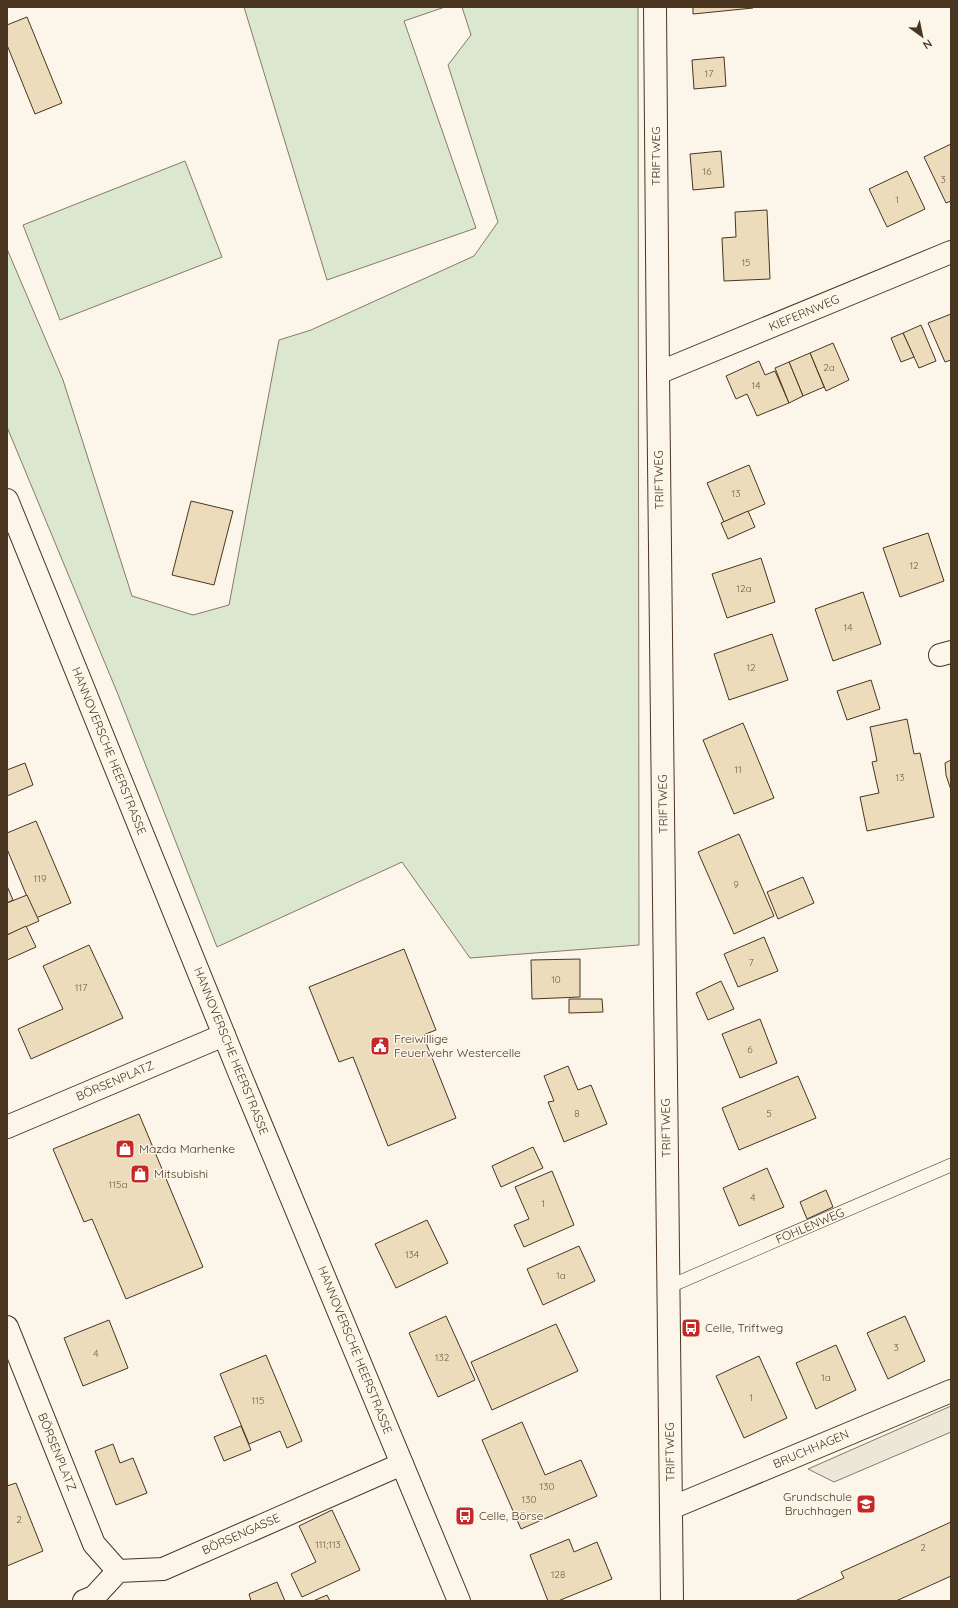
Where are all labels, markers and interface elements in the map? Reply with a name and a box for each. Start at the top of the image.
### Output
north arrow [902,16,942,56]
text: N [920,36,935,52]
house number: 17 [705,67,713,80]
street label: TRIFTWEG [648,126,663,186]
house number: 16 [702,165,712,178]
house number: 3 [940,173,946,186]
house number: 1 [895,193,899,206]
house number: 15 [741,256,751,269]
street label: KIEFERNWEG [766,291,841,334]
house number: 2a [823,361,835,374]
house number: 14 [752,379,760,392]
street label: TRIFTWEG [650,450,667,510]
house number: 13 [732,487,740,500]
house number: 12 [909,559,919,572]
house number: 12a [736,582,752,595]
house number: 14 [844,621,852,634]
house number: 12 [746,661,756,674]
street label: HANNOVERSCHE HEERSTRASSE [69,665,150,837]
house number: 11 [734,763,742,776]
house number: 13 [896,771,904,784]
street label: TRIFTWEG [654,774,671,834]
house number: 119 [34,872,47,885]
house number: 9 [733,878,739,891]
house number: 7 [748,956,754,969]
street label: HANNOVERSCHE HEERSTRASSE [191,965,272,1137]
house number: 10 [551,973,561,986]
house number: 117 [75,981,87,994]
place label: Freiwillige Feuerwehr Westercelle [394,1031,521,1060]
public building icon: Freiwillige Feuerwehr Westercelle [369,1035,391,1057]
house number: 6 [747,1043,753,1056]
street label: BÖRSENPLATZ [74,1057,156,1104]
street label: TRIFTWEG [657,1098,674,1158]
house number: 8 [574,1107,580,1120]
house number: 5 [766,1107,772,1120]
shop icon: Mazda Marhenke [114,1138,136,1160]
place label: Mazda Marhenke [139,1141,235,1156]
shop icon: Mitsubishi [129,1163,151,1185]
place label: Mitsubishi [154,1166,208,1181]
house number: 115a [109,1178,127,1191]
house number: 4 [750,1191,756,1204]
house number: 1 [541,1197,545,1210]
street label: FOHLENWEG [773,1204,846,1247]
house number: 134 [405,1248,419,1261]
street label: HANNOVERSCHE HEERSTRASSE [315,1264,396,1436]
house number: 1a [556,1269,566,1282]
bus stop icon: Celle, Triftweg [680,1317,702,1339]
place label: Celle, Triftweg [705,1320,783,1335]
house number: 3 [893,1341,899,1354]
house number: 4 [93,1347,99,1360]
house number: 132 [435,1351,450,1364]
house number: 1a [821,1371,831,1384]
house number: 1 [749,1391,753,1404]
house number: 115 [252,1394,264,1407]
street label: BÖRSENPLATZ [35,1411,80,1493]
street label: TRIFTWEG [661,1422,678,1482]
street label: BRUCHHAGEN [771,1426,851,1471]
house number: 130 [540,1480,554,1493]
place label: Grundschule Bruchhagen [783,1489,852,1518]
house number: 130 [522,1493,536,1506]
school or university icon: Grundschule Bruchhagen [855,1493,877,1515]
bus stop icon: Celle, Börse [454,1505,476,1527]
place label: Celle, Börse [479,1508,544,1523]
street label: BÖRSENGASSE [199,1510,282,1557]
house number: 2 [16,1513,22,1526]
house number: 111;113 [315,1538,341,1551]
house number: 2 [920,1541,926,1554]
house number: 128 [551,1568,565,1581]

